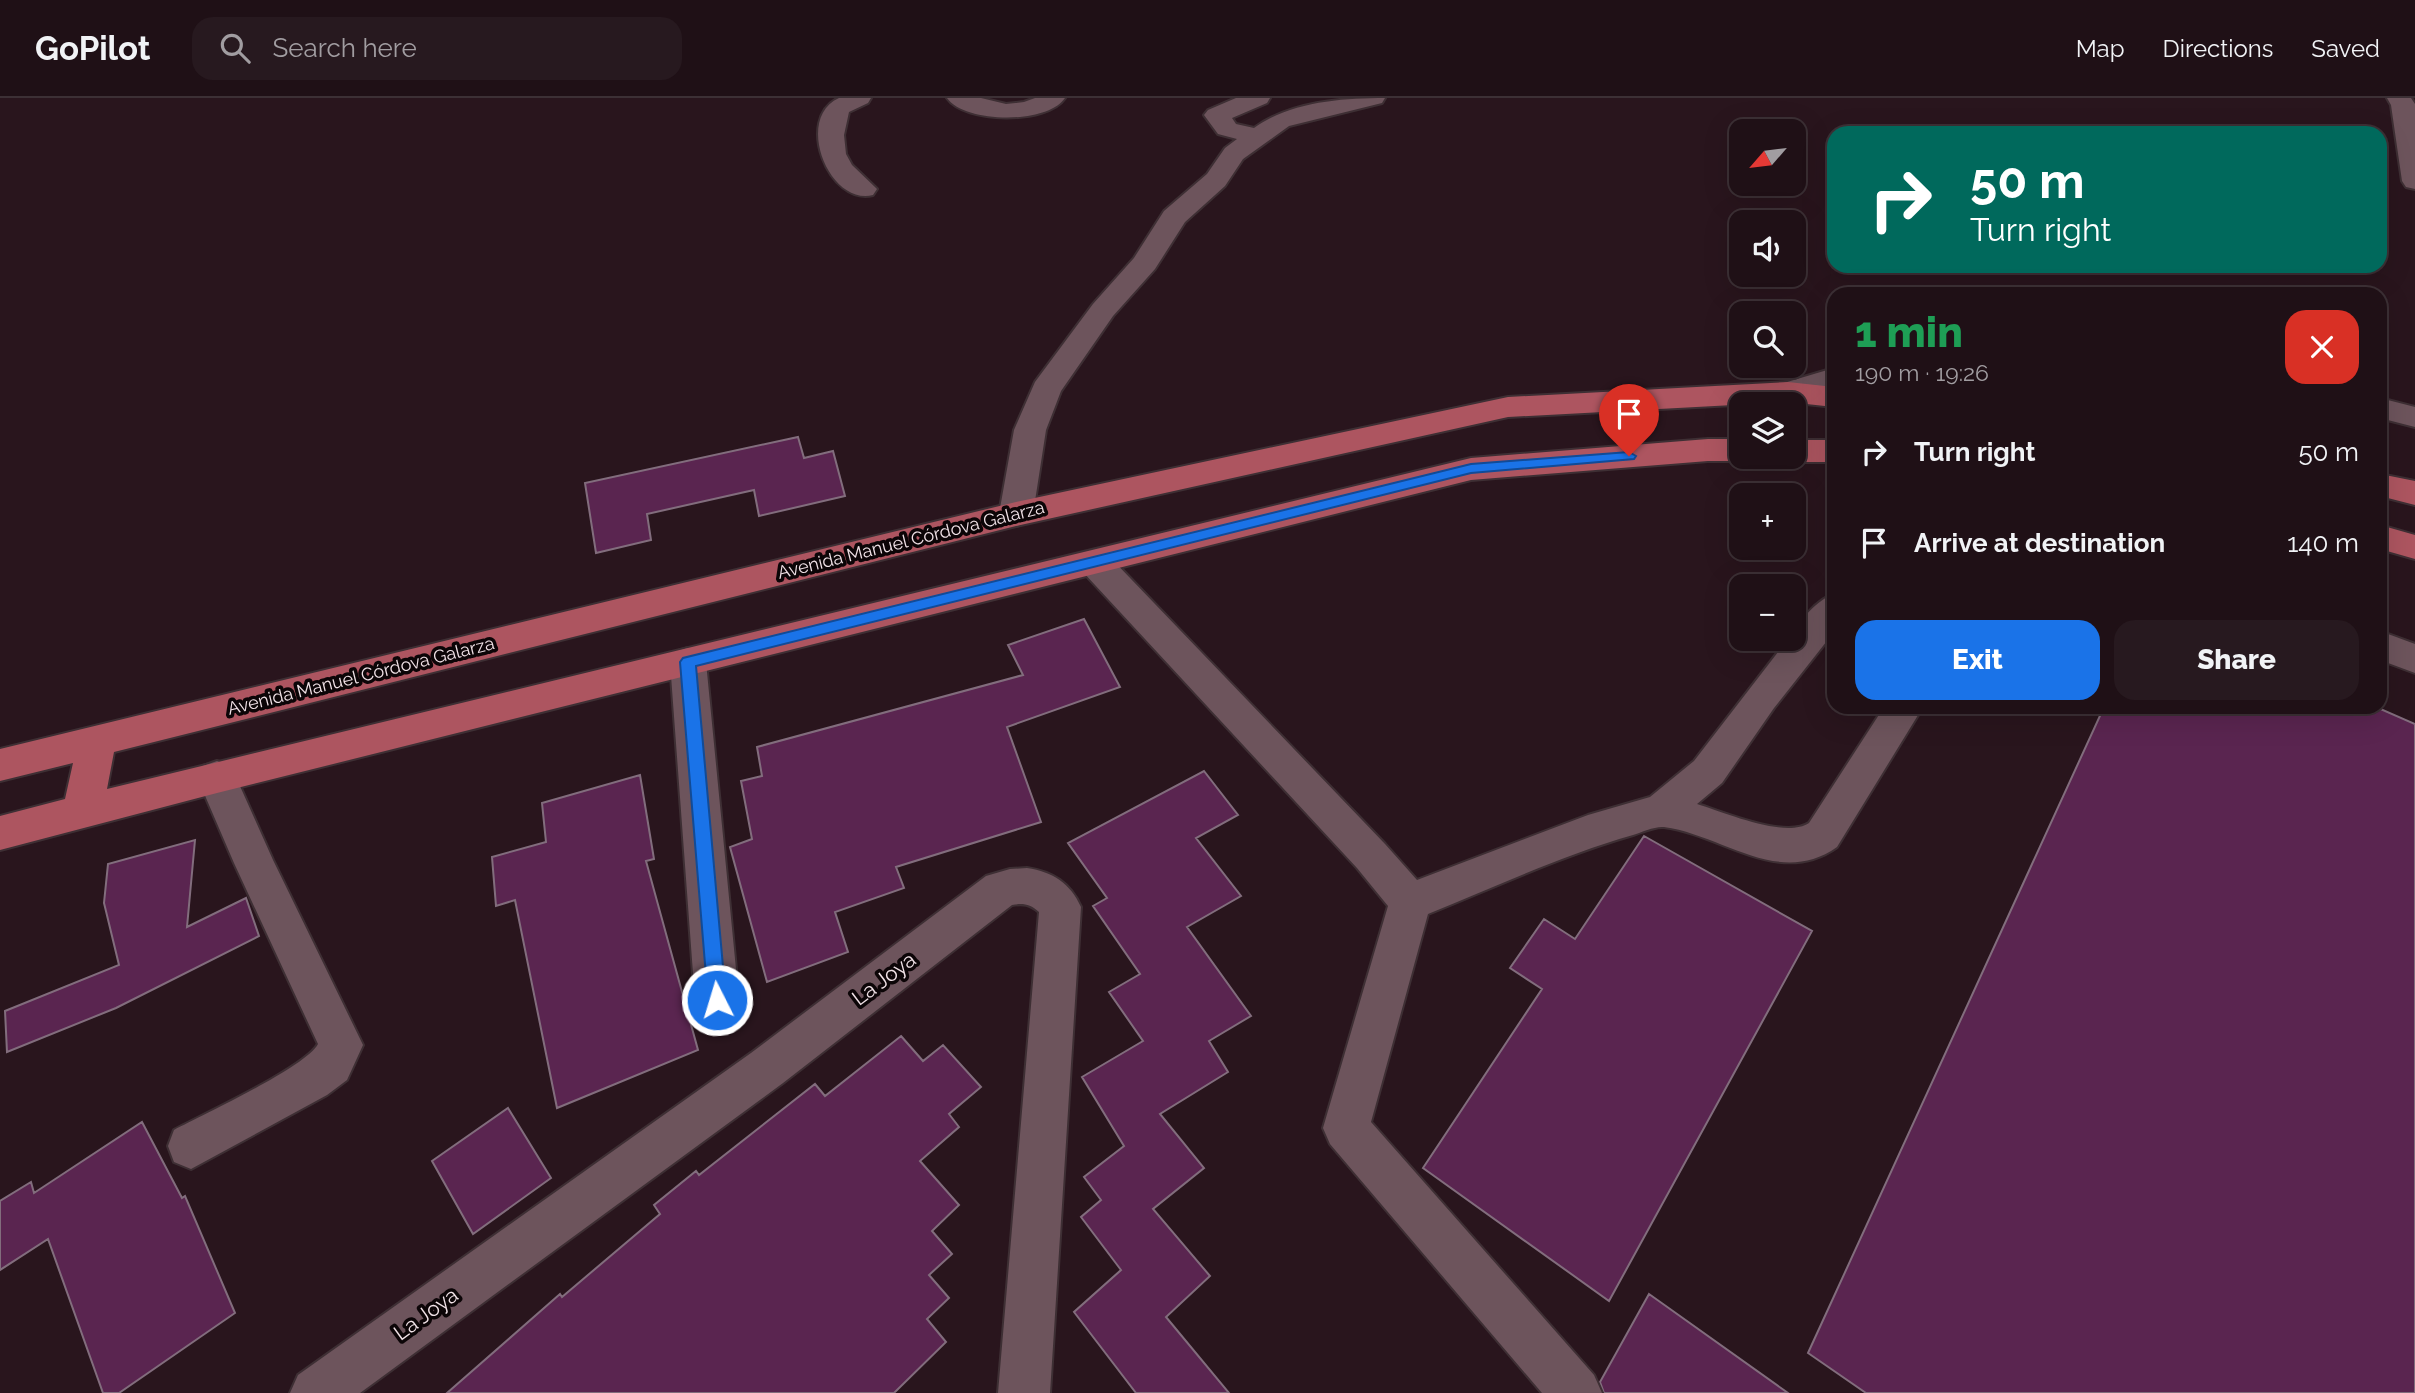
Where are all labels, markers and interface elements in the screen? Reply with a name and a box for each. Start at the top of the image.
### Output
search box [192,17,682,80]
text: GoPilot [35,29,150,68]
icon: search [216,29,254,67]
text: Search here [272,33,417,63]
text: Map [2076,34,2125,63]
text: Directions [2163,34,2273,63]
text: Saved [2311,34,2380,63]
north arrow [1729,119,1806,196]
map controls [1729,119,1806,651]
text: 50 m [1970,152,2085,209]
icon: right [1855,154,1946,245]
button: sound [1729,210,1806,287]
text: Turn right [1970,211,2111,248]
button: search [1729,301,1806,378]
text: 1 min [1855,308,1963,357]
button: close [2285,310,2359,384]
text: 190 m · 19:26 [1855,359,1989,386]
pin [1599,384,1659,456]
button: layers [1729,392,1806,469]
icon: arrive [1610,395,1648,433]
icon: right [1855,433,1893,471]
text: Turn right [1914,437,2035,467]
text: 50 m [2298,437,2359,467]
button: + [1729,483,1806,560]
street label: Avenida Manuel Córdova Galarza [775,496,1047,583]
icon: arrive [1855,524,1893,562]
text: Arrive at destination [1914,528,2165,558]
text: 140 m [2287,528,2359,558]
button: − [1729,574,1806,651]
button: Exit [1855,620,2100,700]
button: Share [2114,620,2359,700]
street label: Avenida Manuel Córdova Galarza [225,632,497,719]
street label: La Joya [847,947,920,1011]
position arrow [680,963,754,1037]
street label: La Joya [389,1282,463,1345]

